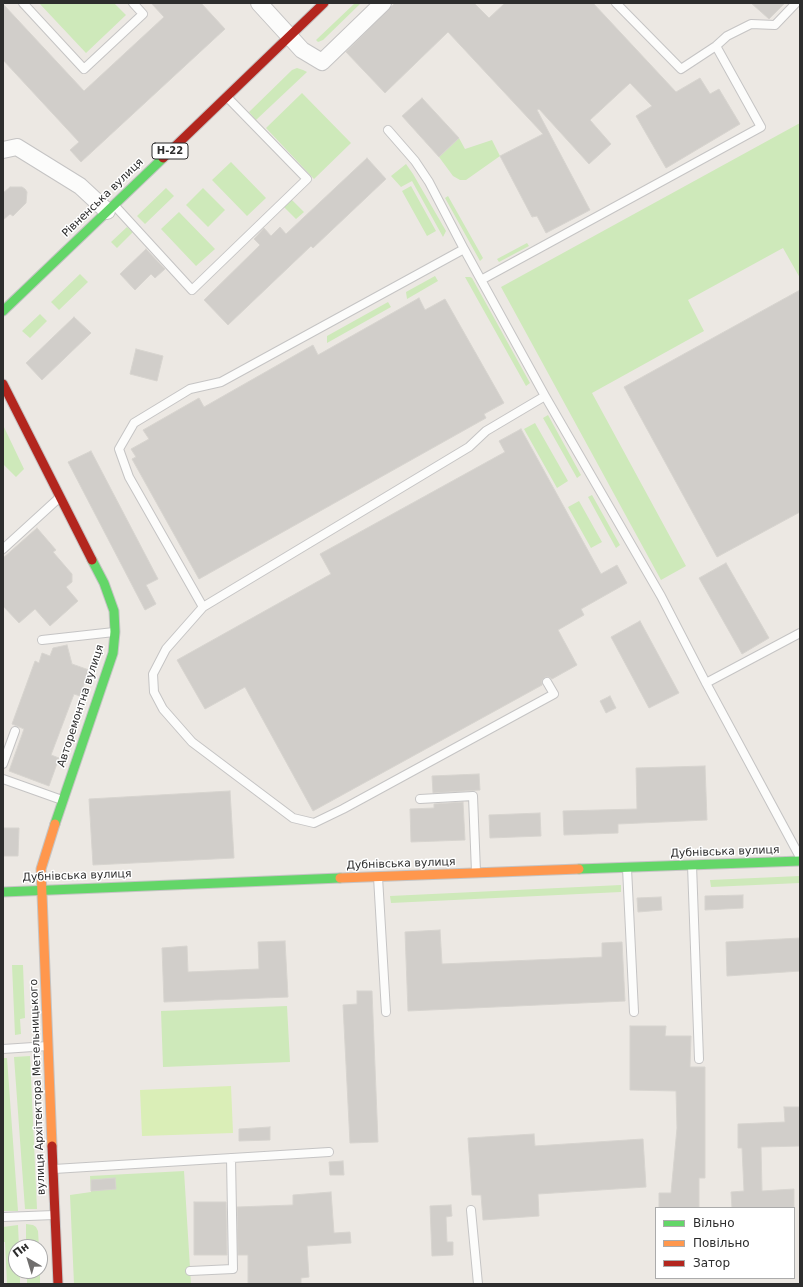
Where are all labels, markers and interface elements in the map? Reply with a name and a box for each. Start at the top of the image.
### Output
road number: Н-22 [152,143,188,159]
street label: Рівненська вулиця [60,156,146,240]
street label: Авторемонтна вулиця [55,643,107,769]
street label: Дубнівська вулиця [670,843,780,861]
street label: Дубнівська вулиця [346,855,456,873]
street label: Дубнівська вулиця [22,867,132,885]
street label: вулиця Архітектора Метельницького [28,979,48,1195]
legend [655,1207,795,1279]
text: Вільно [693,1216,735,1230]
text: Повільно [693,1236,750,1250]
north arrow [8,1239,48,1279]
text: Пн [10,1240,32,1260]
text: Затор [693,1256,730,1270]

